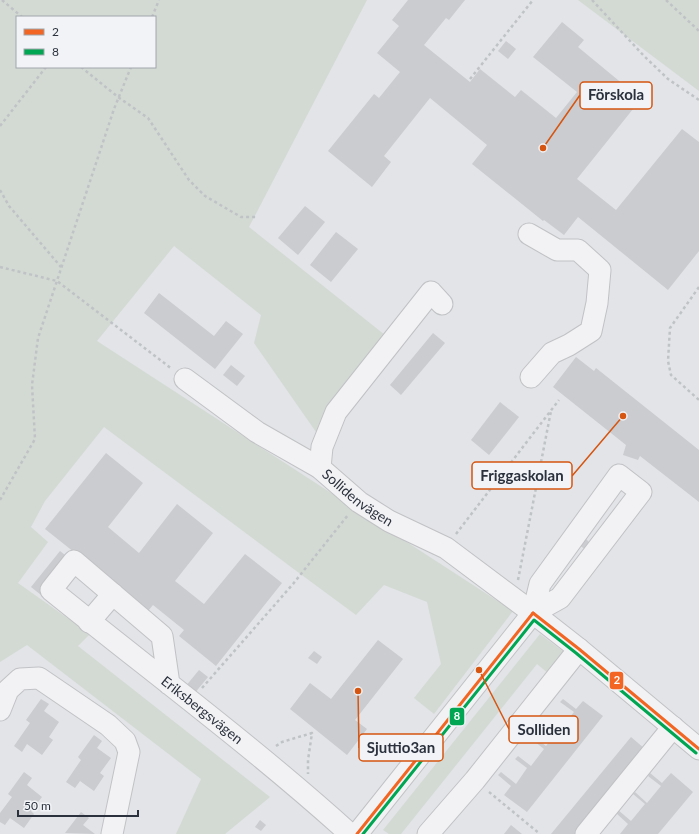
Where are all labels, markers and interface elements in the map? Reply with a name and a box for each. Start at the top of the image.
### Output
legend [16,16,156,68]
text: 2 [52,24,59,39]
text: 8 [52,44,59,59]
callout: Förskola [580,82,652,109]
text: Förskola [588,85,644,103]
callout: Friggaskolan [472,462,572,489]
street label: Sollidenvägen [319,465,397,529]
text: Friggaskolan [480,466,564,484]
line badge: 2 [609,671,624,690]
street label: Eriksbergsvägen [158,672,247,747]
text: 2 [614,673,620,686]
line badge: 8 [449,707,465,726]
text: 8 [454,709,460,722]
callout: Solliden [509,716,578,743]
text: Solliden [517,720,571,738]
callout: Sjuttio3an [359,734,443,761]
text: Sjuttio3an [367,738,435,756]
scale bar [18,792,138,818]
text: 50 m [24,798,51,813]

